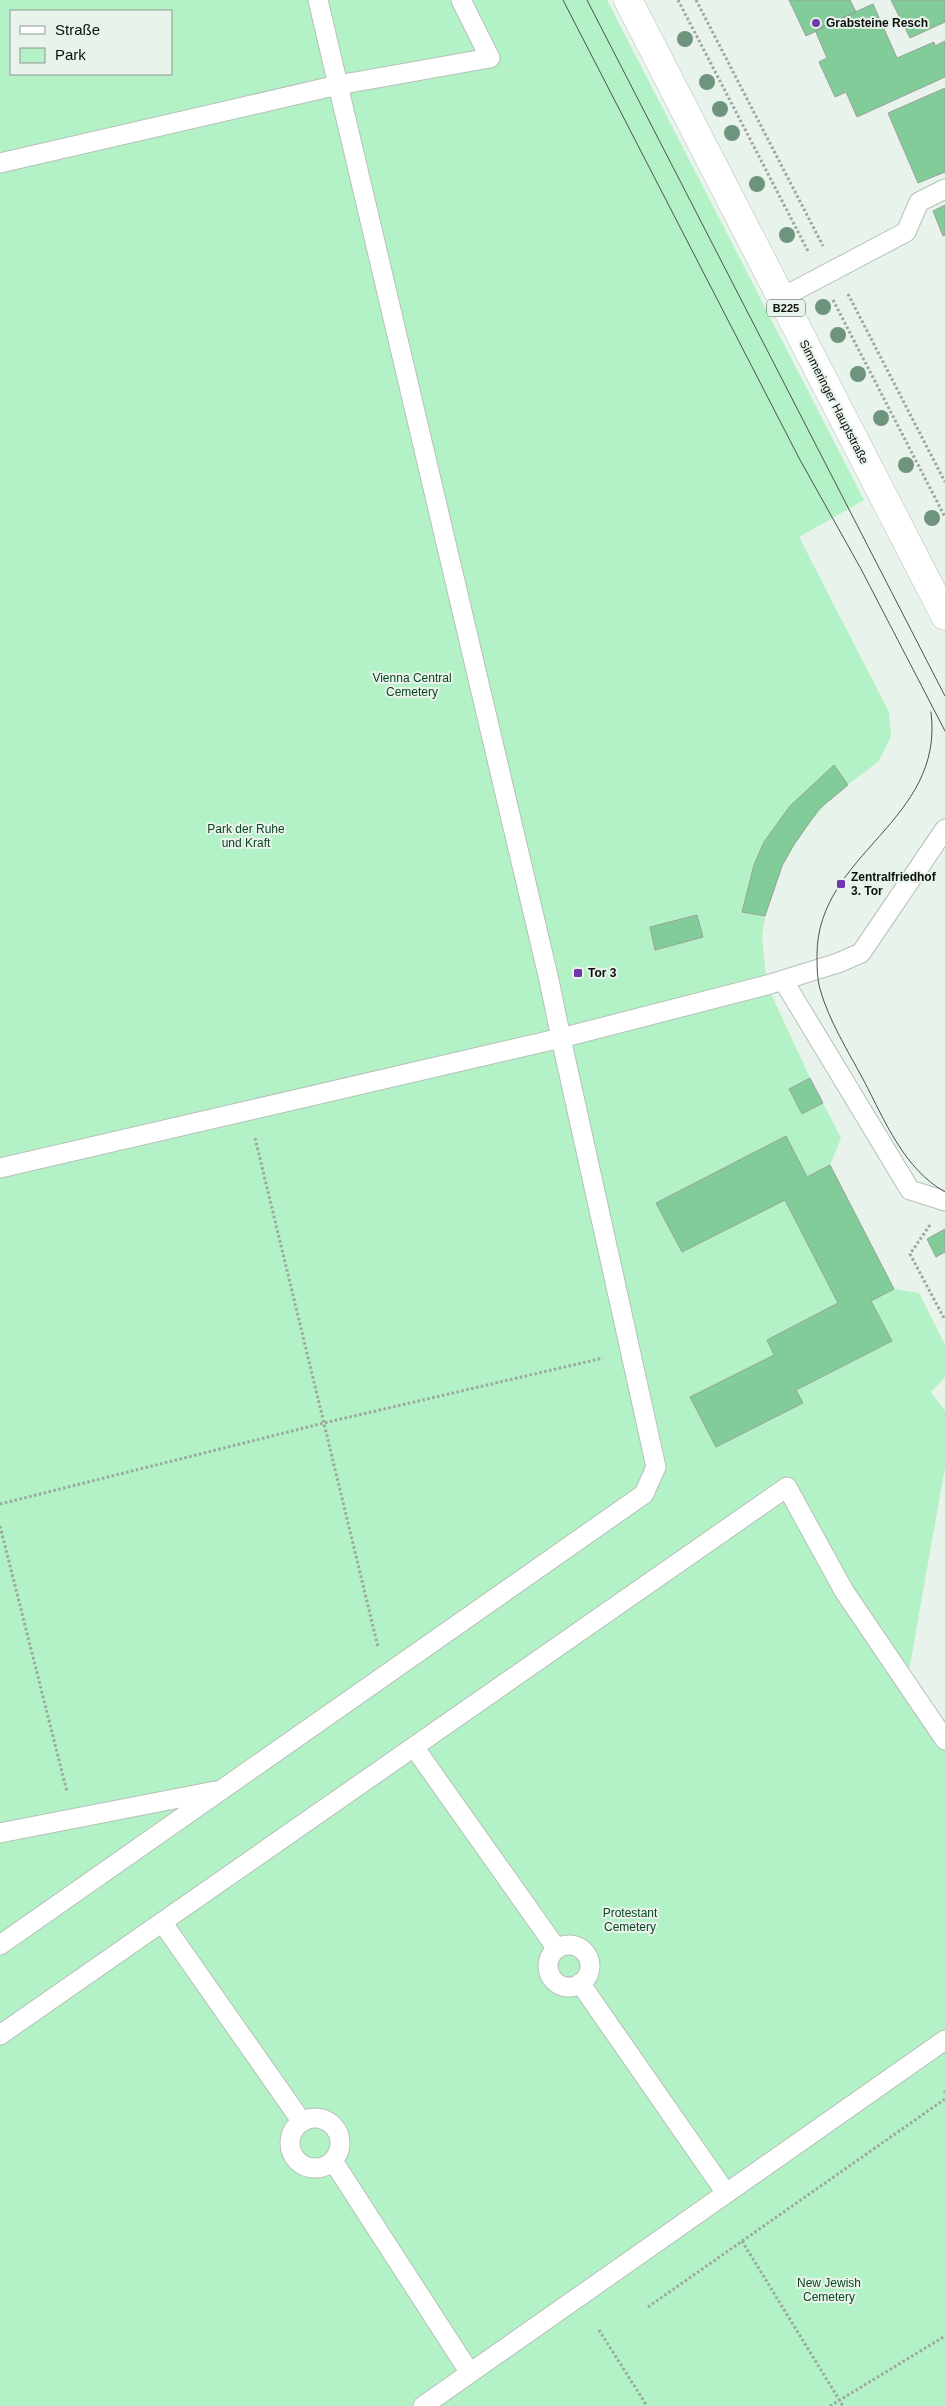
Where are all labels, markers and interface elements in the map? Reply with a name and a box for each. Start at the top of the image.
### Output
legend [10,10,172,75]
place label: Grabsteine Resch [826,16,928,30]
marker: Grabsteine Resch [810,17,822,29]
text: Straße [55,21,100,38]
text: Park [55,46,86,63]
road number: B225 [767,300,805,316]
street label: Simmeringer Hauptstraße [797,338,872,467]
park label: Vienna Central Cemetery [372,671,452,699]
park label: Park der Ruhe und Kraft [207,822,285,850]
place label: Zentralfriedhof 3. Tor [851,870,937,898]
marker: Zentralfriedhof 3. Tor [835,878,847,890]
place label: Tor 3 [588,966,617,980]
marker: Tor 3 [572,967,584,979]
park label: Protestant Cemetery [603,1906,658,1934]
park label: New Jewish Cemetery [797,2276,861,2304]

